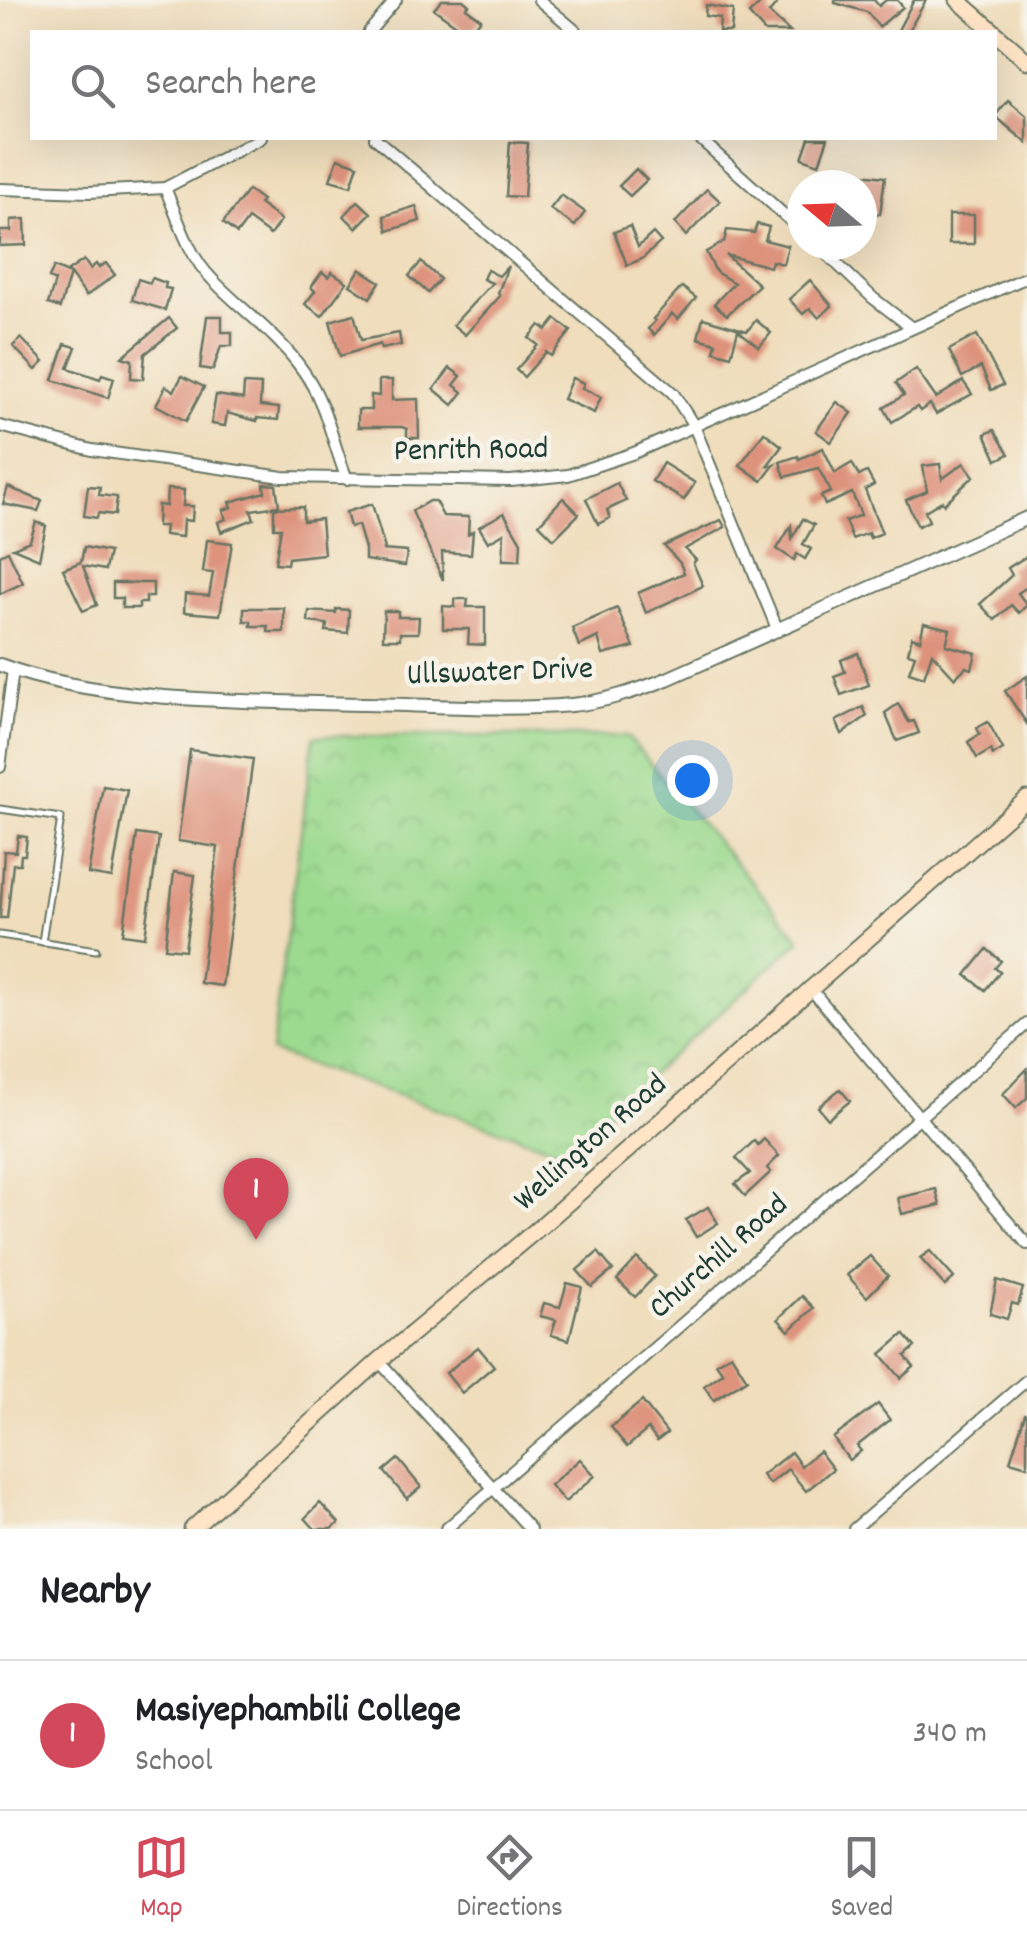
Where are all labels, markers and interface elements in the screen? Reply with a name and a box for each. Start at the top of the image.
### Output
search box [30,30,997,140]
icon: search [65,58,120,113]
text: Search here [145,58,317,113]
north arrow [787,170,877,260]
street label: Penrith Road [393,428,549,476]
street label: Ullswater Drive [406,648,594,700]
your location [667,755,718,806]
street label: Wellington Road [505,1064,679,1224]
pin: 1 [224,1158,288,1240]
street label: Churchill Road [640,1184,800,1332]
text: Nearby [40,1564,150,1624]
text: Masiyephambili College [135,1685,461,1740]
text: 1 [69,1712,76,1758]
text: 340 m [913,1712,987,1758]
text: School [135,1740,213,1786]
tab: Map [134,1830,189,1930]
tab: Directions [457,1830,563,1930]
tab: Saved [831,1830,893,1930]

